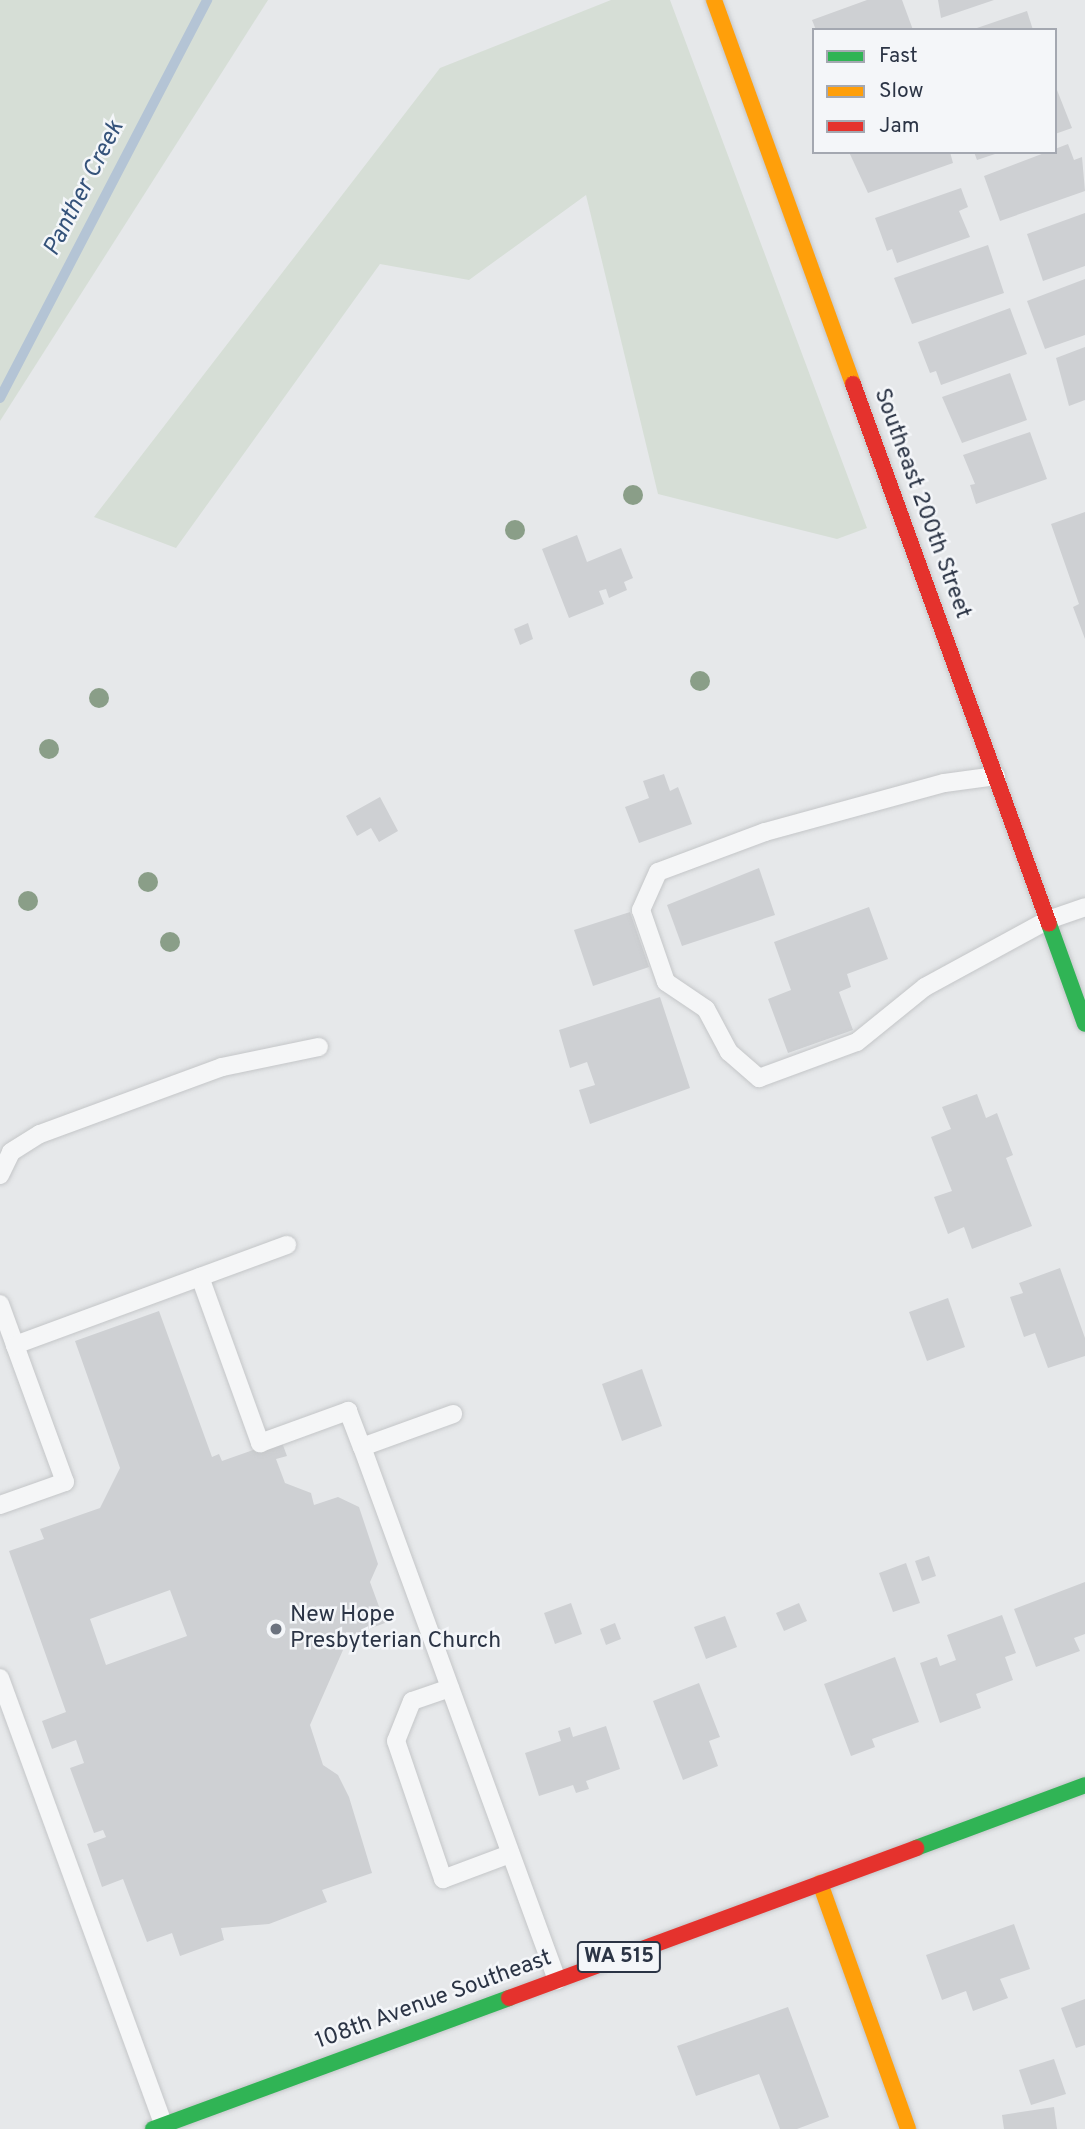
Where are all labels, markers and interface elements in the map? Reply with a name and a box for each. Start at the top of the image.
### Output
legend [812,28,1057,154]
text: Fast [879,43,918,70]
text: Slow [879,78,924,105]
text: Jam [879,113,920,140]
water label: Panther Creek [39,117,131,261]
street label: Southeast 200th Street [866,385,976,623]
place label: New Hope Presbyterian Church [290,1602,501,1656]
marker: New Hope Presbyterian Church [268,1621,284,1637]
road number: WA 515 [575,1940,663,1974]
street label: 108th Avenue Southeast [312,1945,556,2057]

